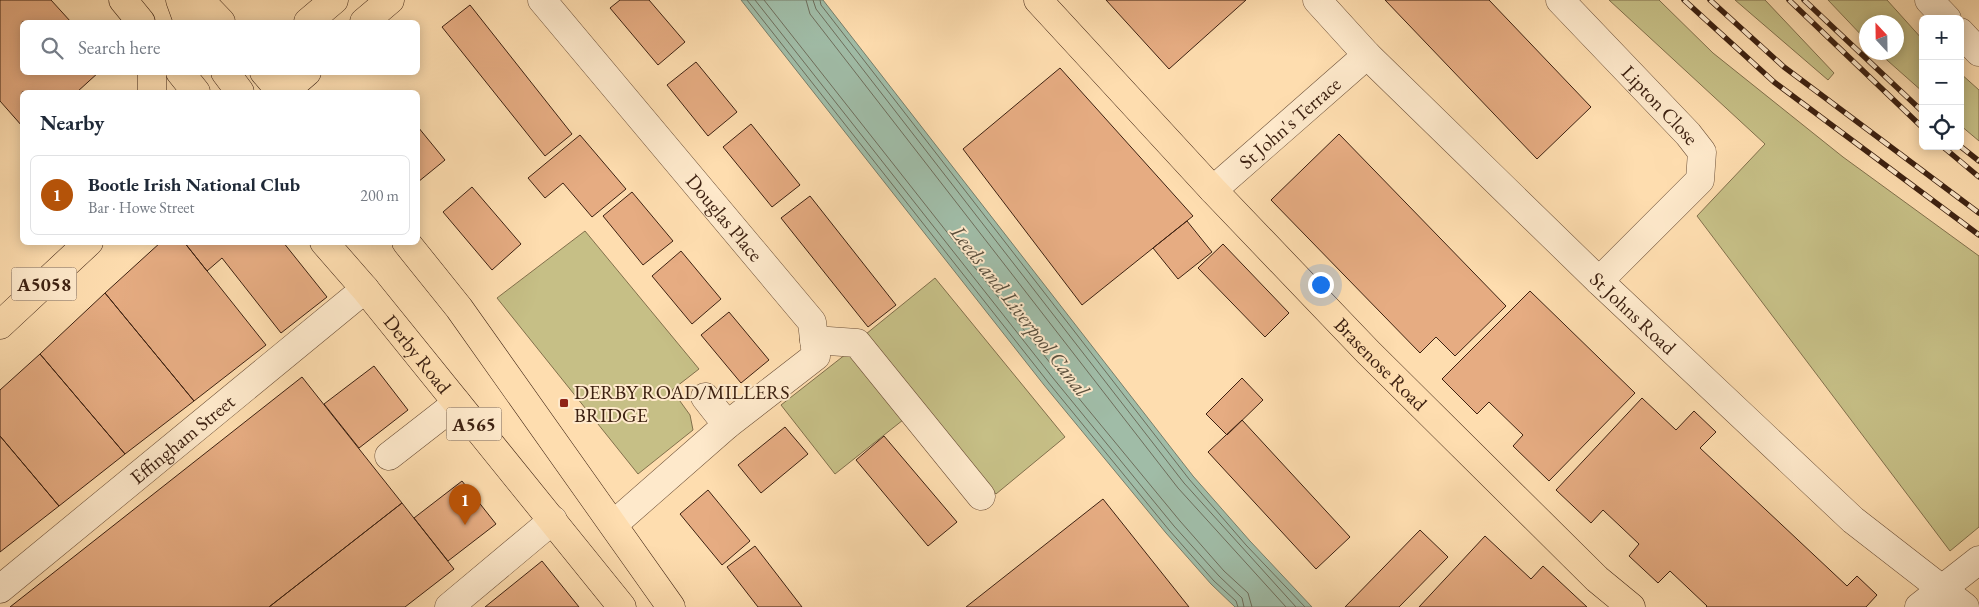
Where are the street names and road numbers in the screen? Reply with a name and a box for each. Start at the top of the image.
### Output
street label: Lipton Close [1616,59,1705,150]
street label: St John's Terrace [1233,71,1346,175]
street label: Douglas Place [680,168,769,267]
street label: St Johns Road [1584,266,1682,361]
road number: A5058 [12,268,76,300]
street label: Derby Road [378,309,458,399]
street label: Brasenose Road [1329,312,1433,417]
street label: Effingham Street [125,388,241,490]
road number: A565 [446,408,502,440]

